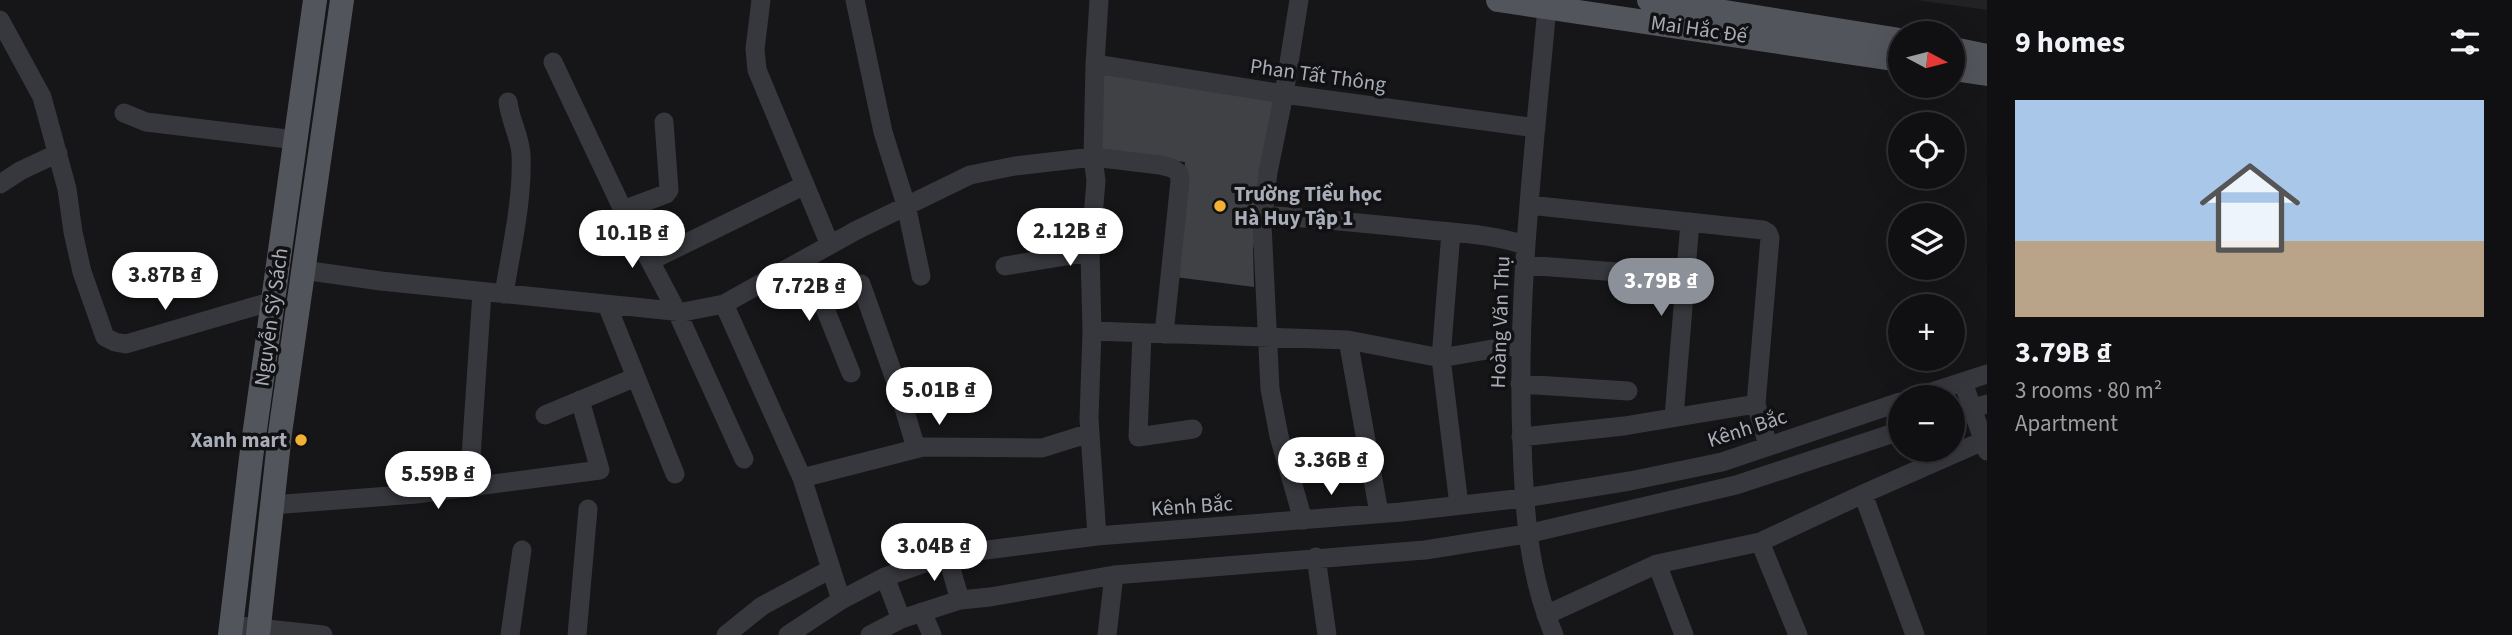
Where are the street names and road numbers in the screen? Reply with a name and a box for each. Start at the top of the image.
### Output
street label: Mai Hắc Đế [1649,7,1750,51]
street label: Phan Tất Thông [1248,51,1388,99]
street label: Nguyễn Sỹ Sách [246,246,296,388]
street label: Hoàng Văn Thụ [1483,255,1517,389]
street label: Kênh Bắc [1703,401,1791,455]
street label: Kênh Bắc [1150,488,1234,524]

